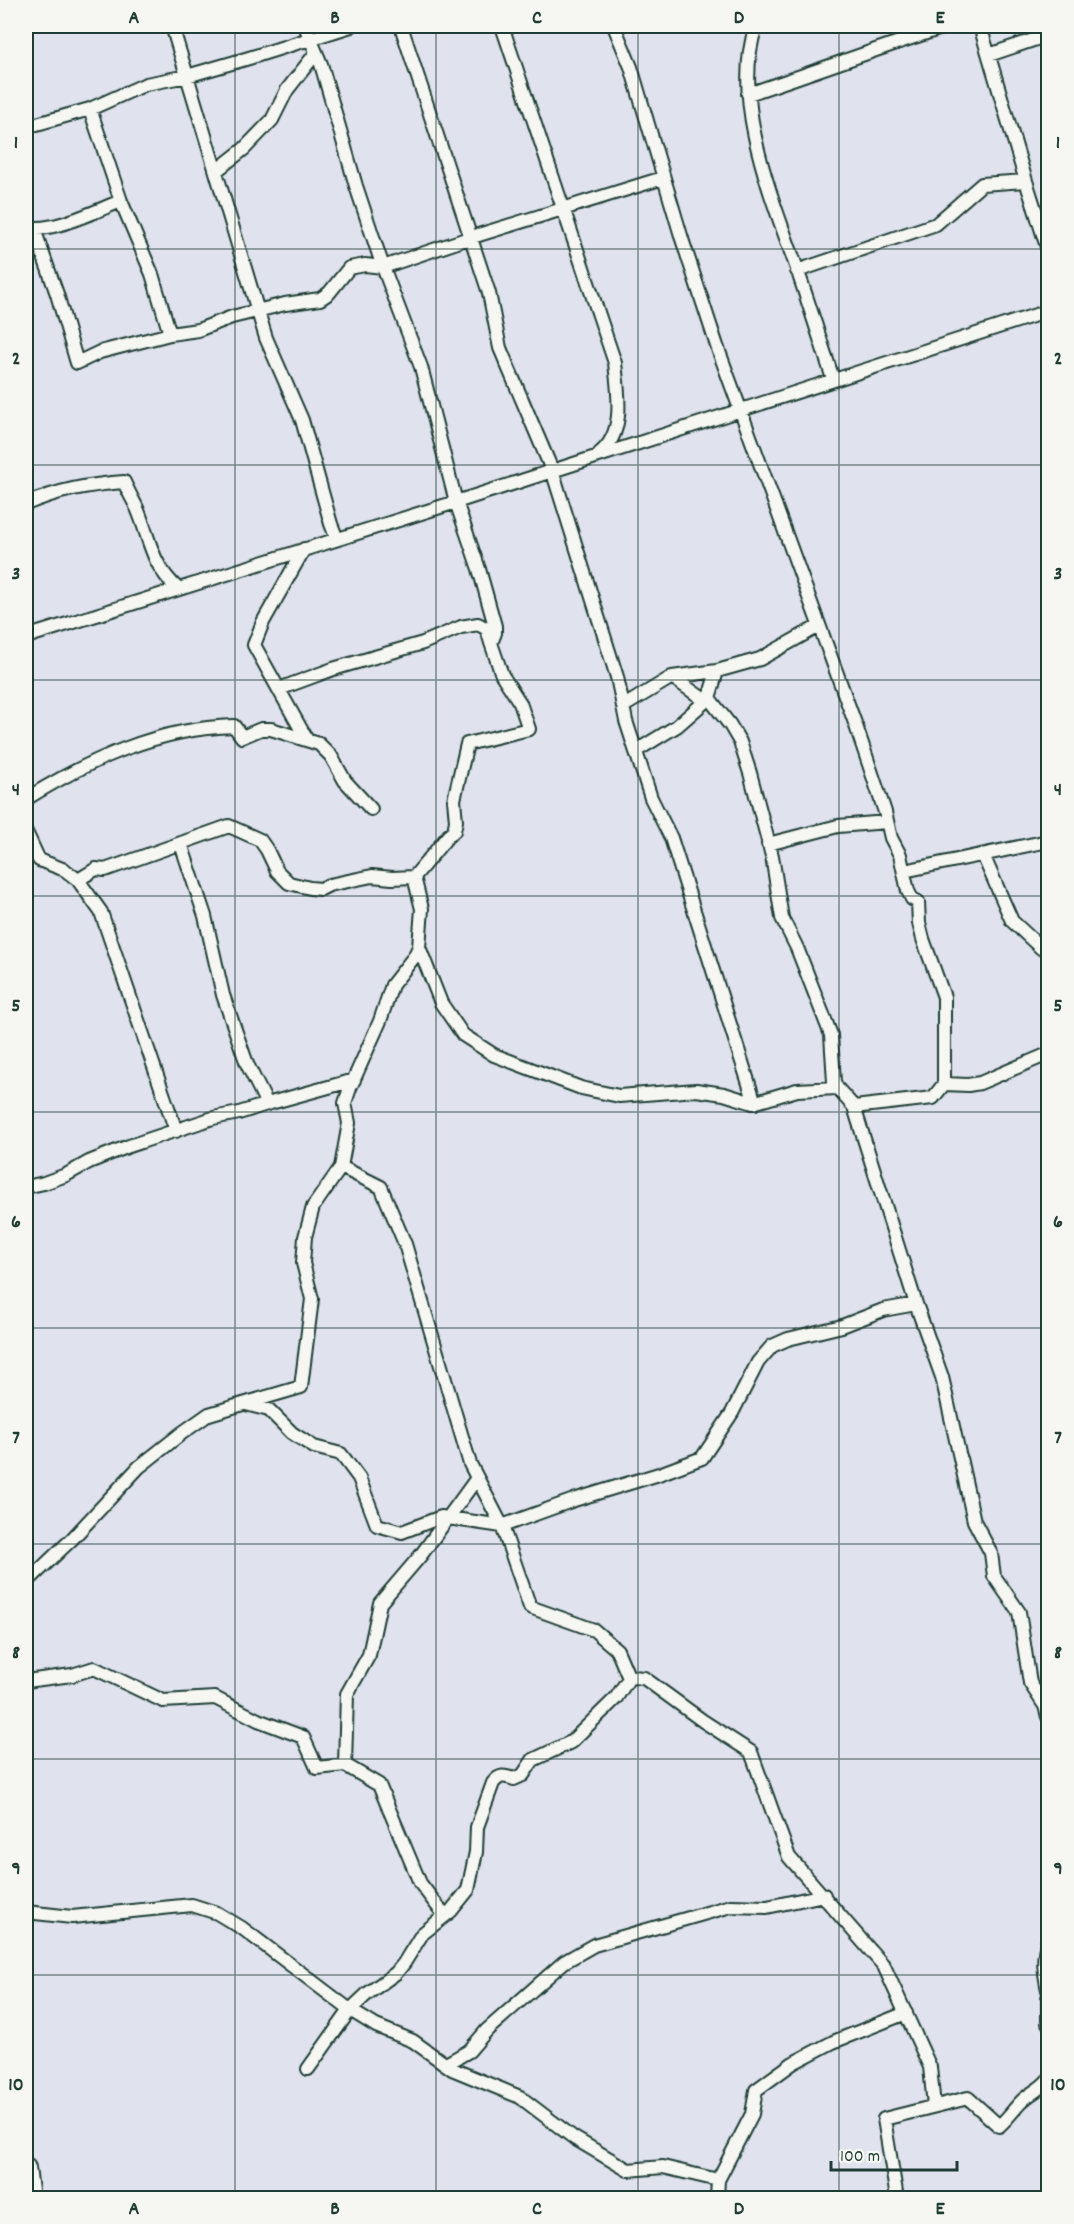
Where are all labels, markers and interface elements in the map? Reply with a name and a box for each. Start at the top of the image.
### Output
text: A [129,5,140,33]
text: B [330,5,340,33]
text: C [532,5,542,33]
text: D [734,5,745,33]
text: E [935,5,945,33]
text: 1 [14,130,18,158]
text: 1 [1056,130,1060,158]
text: 2 [12,346,20,374]
text: 2 [1054,346,1062,374]
text: 3 [12,561,20,589]
text: 3 [1054,561,1062,589]
text: 4 [12,777,20,805]
text: 4 [1054,777,1062,805]
text: 5 [11,993,21,1021]
text: 5 [1053,993,1063,1021]
text: 6 [11,1209,21,1237]
text: 6 [1053,1209,1063,1237]
text: 7 [12,1425,20,1453]
text: 7 [1054,1425,1062,1453]
text: 8 [12,1640,20,1668]
text: 8 [1054,1640,1062,1668]
text: 9 [11,1856,21,1884]
text: 9 [1053,1856,1063,1884]
text: 10 [8,2072,24,2100]
text: 10 [1050,2072,1066,2100]
scale bar [831,2134,957,2172]
text: 100 m [840,2145,880,2170]
text: A [129,2196,140,2224]
text: B [330,2196,340,2224]
text: C [532,2196,542,2224]
text: D [734,2196,745,2224]
text: E [935,2196,945,2224]

